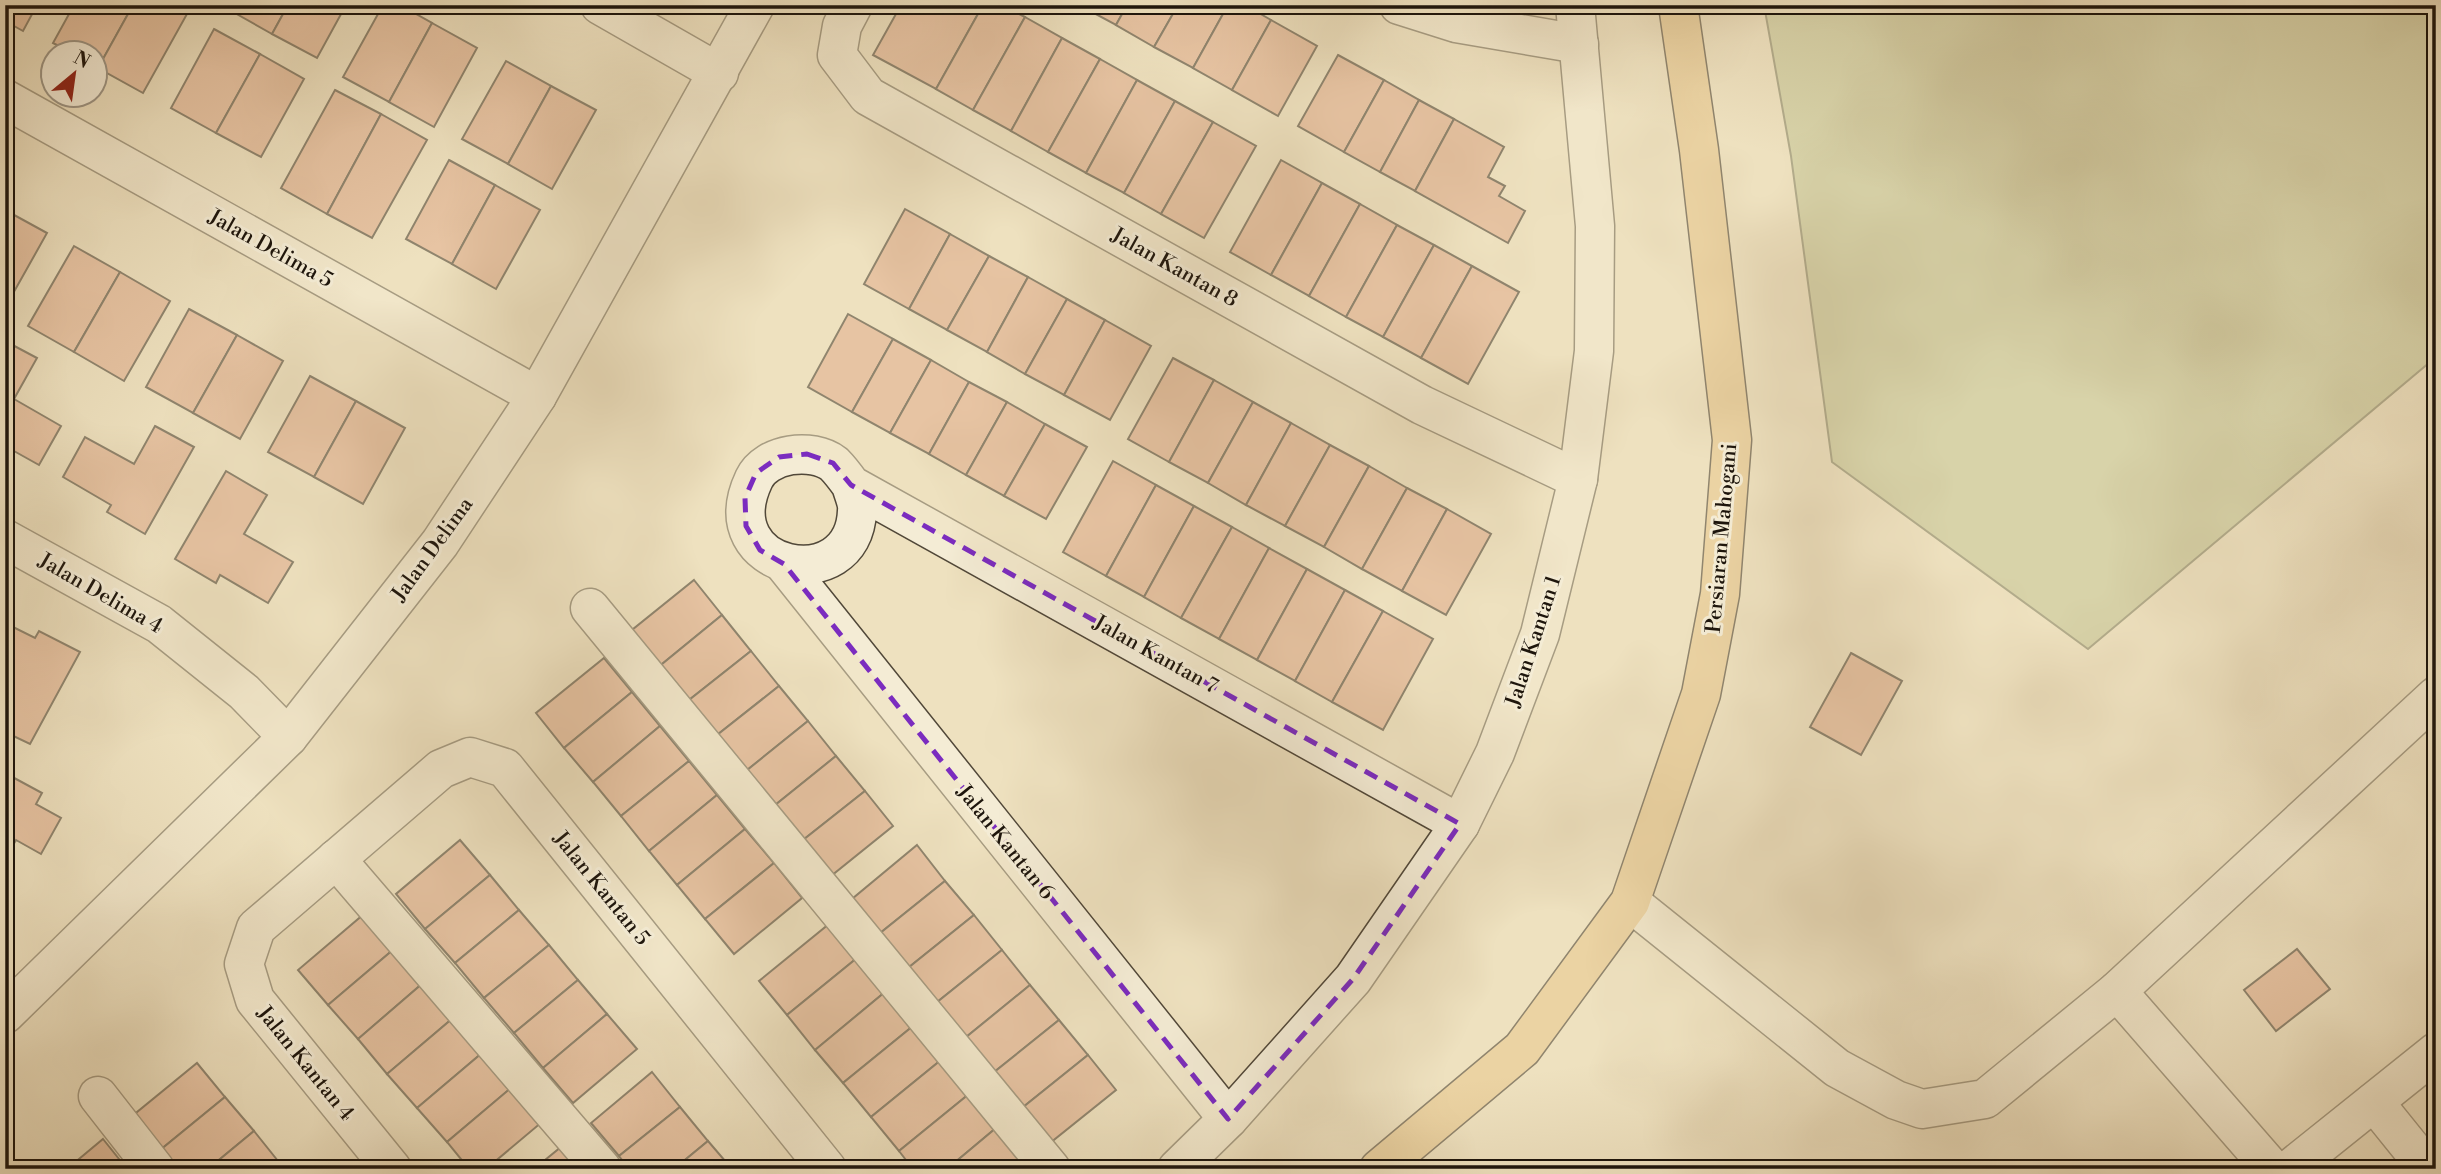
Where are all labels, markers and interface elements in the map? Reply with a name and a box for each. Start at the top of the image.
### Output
north arrow [38,38,108,108]
text: N [69,46,94,74]
street label: Jalan Delima 5 [203,204,337,294]
street label: Jalan Kantan 8 [1106,222,1242,313]
street label: Persiaran Mahogani [1701,442,1743,634]
street label: Jalan Delima [386,492,479,608]
street label: Jalan Delima 4 [33,547,167,640]
street label: Jalan Kantan 1 [1500,572,1567,711]
street label: Jalan Kantan 7 [1088,609,1223,700]
street label: Jalan Kantan 6 [950,779,1060,906]
street label: Jalan Kantan 5 [547,826,655,951]
street label: Jalan Kantan 4 [250,1000,359,1126]

